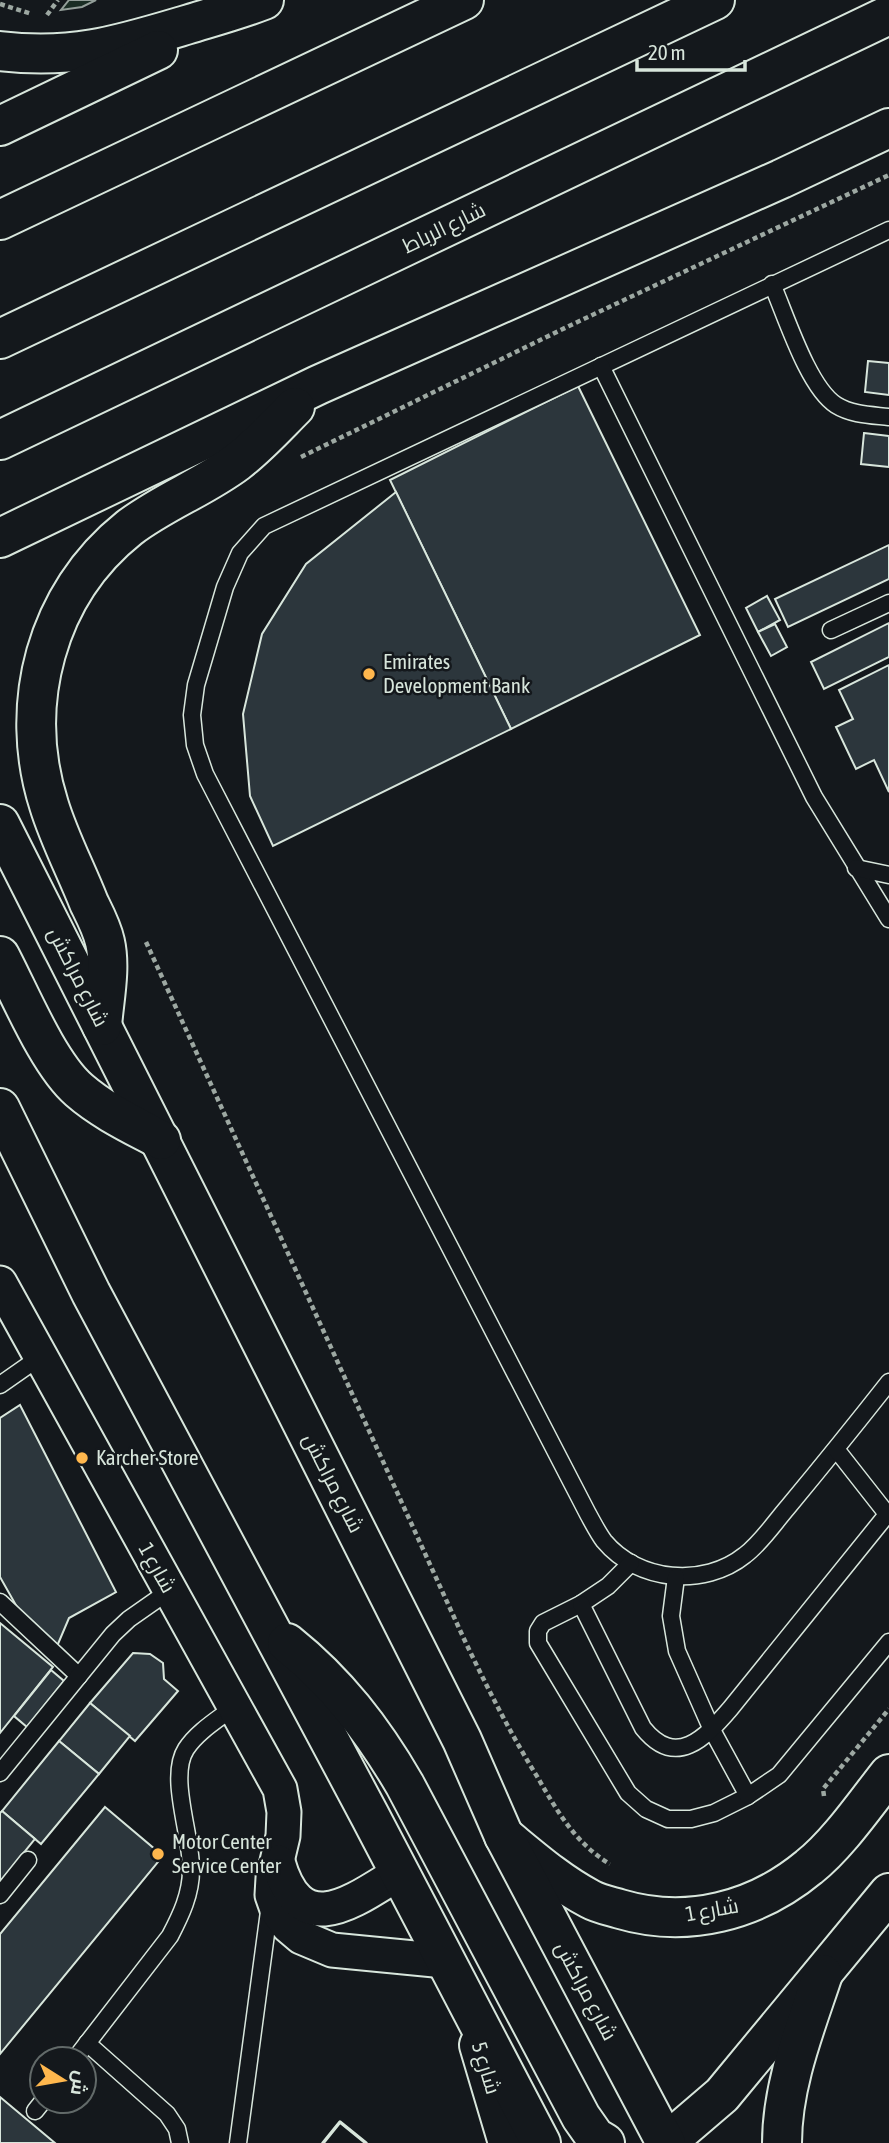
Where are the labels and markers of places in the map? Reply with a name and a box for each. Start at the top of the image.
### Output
place label: Emirates Development Bank [383,649,530,697]
marker: Emirates Development Bank [361,666,377,682]
place label: Karcher Store [96,1445,199,1469]
marker: Karcher Store [74,1450,90,1466]
place label: Motor Center Service Center [172,1829,282,1877]
marker: Motor Center Service Center [150,1846,166,1862]

